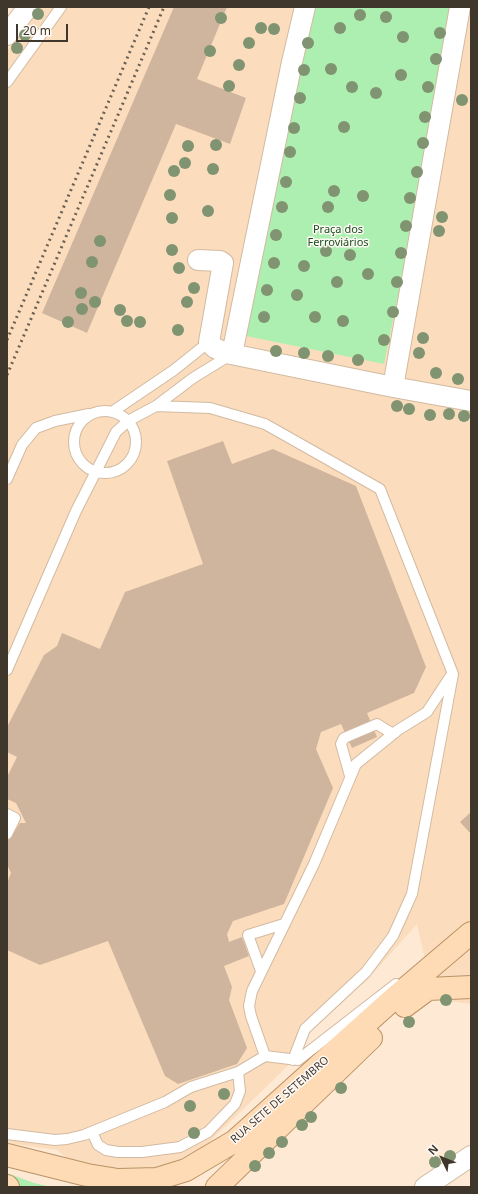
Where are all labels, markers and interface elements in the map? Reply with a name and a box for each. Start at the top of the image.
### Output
scale bar [18,16,70,42]
text: 20 m [23,22,51,39]
park label: Praça dos Ferroviários [307,223,369,249]
street label: RUA SETE DE SETEMBRO [228,1054,332,1146]
north arrow [422,1138,462,1178]
text: N [424,1141,441,1158]

